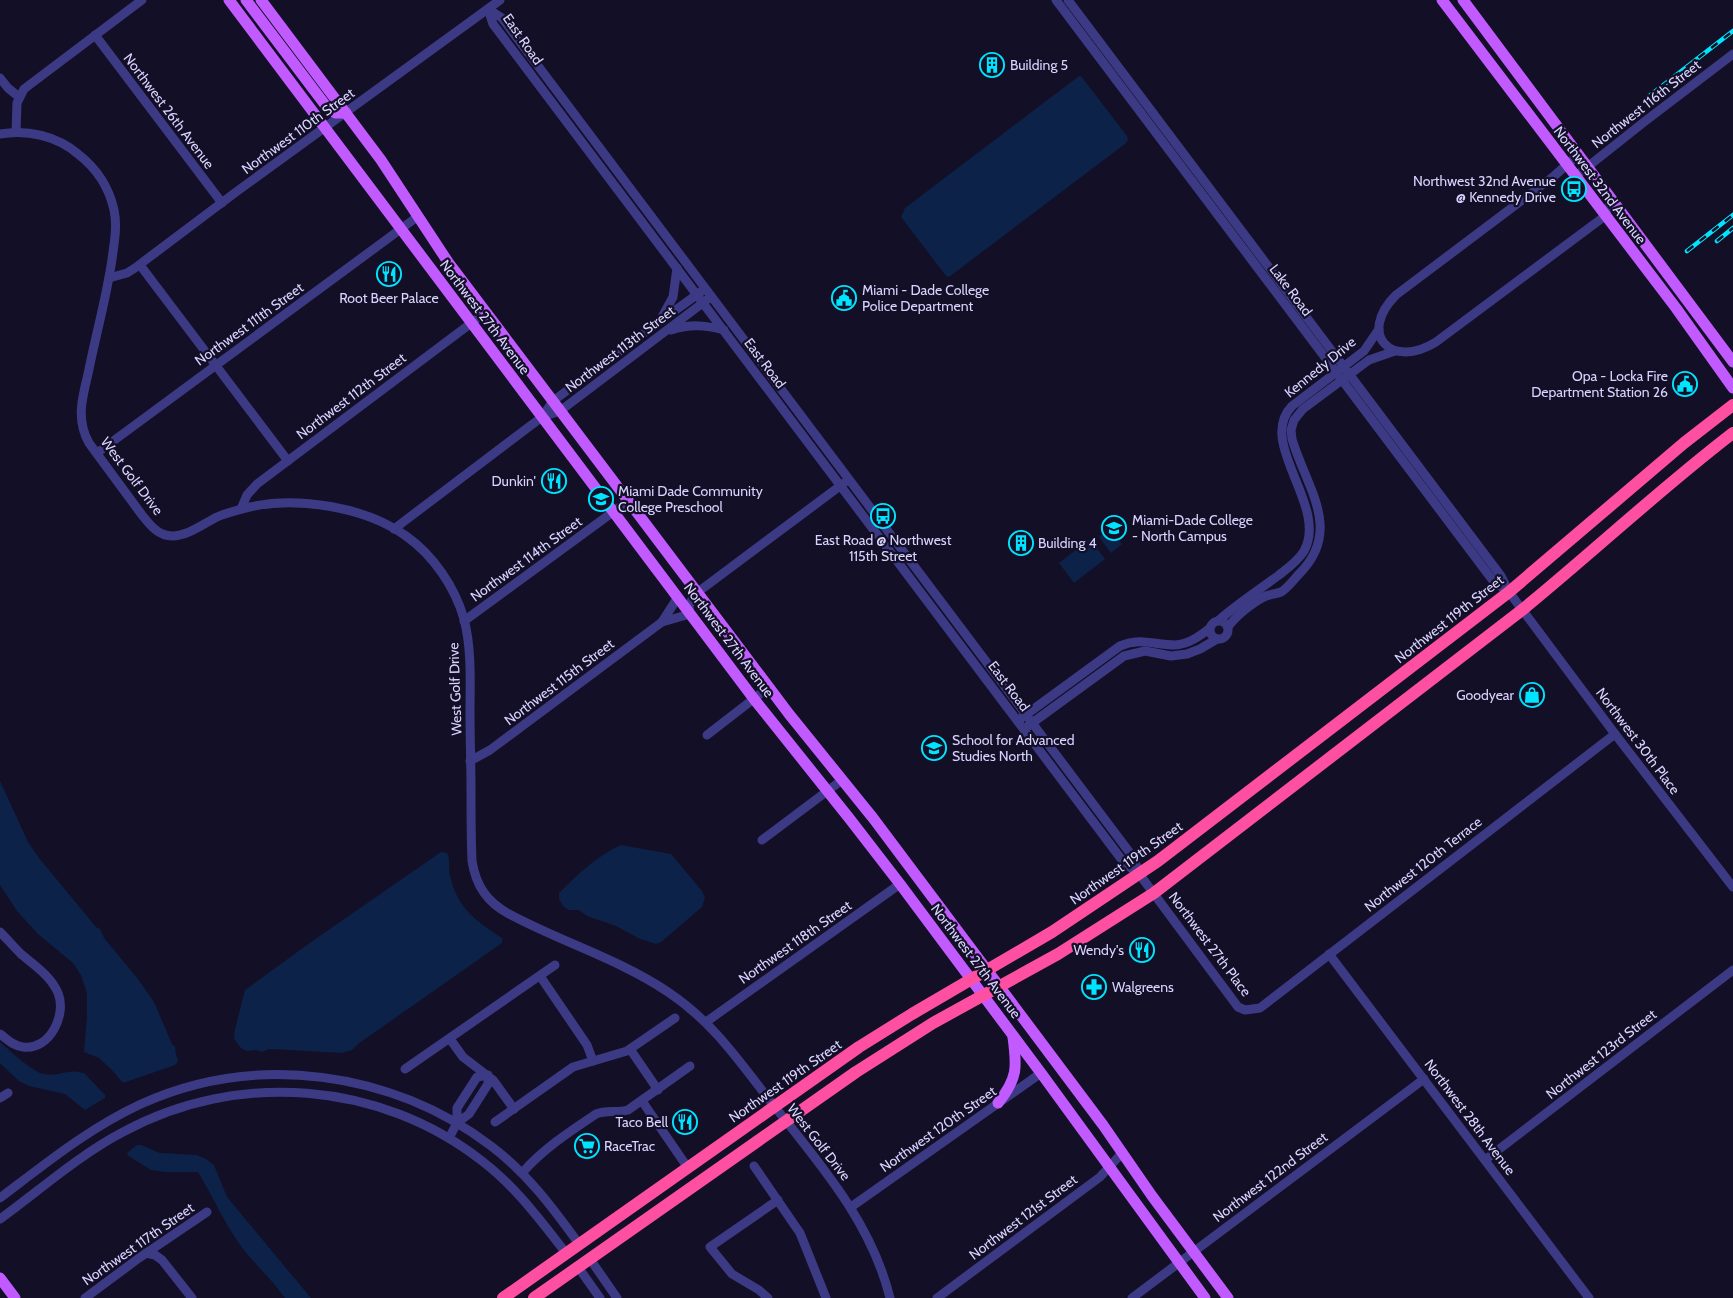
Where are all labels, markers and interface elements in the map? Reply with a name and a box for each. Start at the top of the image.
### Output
street label: East Road [499,10,547,68]
street label: Northwest 26th Avenue [120,50,218,172]
building icon: Building 5 [979,52,1005,78]
place label: Building 5 [1010,56,1068,74]
street label: Northwest 116th Street [1588,56,1704,152]
street label: Northwest 110th Street [238,84,358,178]
street label: Northwest 32nd Avenue [1550,122,1650,248]
place label: Northwest 32nd Avenue @ Kennedy Drive [1413,172,1556,206]
bus stop icon: Northwest 32nd Avenue @ Kennedy Drive [1561,176,1587,202]
street label: Northwest 27th Avenue [436,256,534,378]
street label: Lake Road [1266,260,1316,320]
restaurant icon: Root Beer Palace [376,261,402,287]
street label: Northwest 111th Street [191,278,307,369]
place label: Miami - Dade College Police Department [862,281,989,315]
public building icon: Miami - Dade College Police Department [831,285,857,311]
place label: Root Beer Palace [339,289,439,307]
street label: Northwest 113th Street [561,302,679,396]
street label: Kennedy Drive [1281,333,1359,401]
street label: East Road [740,334,790,392]
street label: Northwest 112th Street [293,349,410,443]
place label: Opa - Locka Fire Department Station 26 [1531,367,1668,401]
public building icon: Opa - Locka Fire Department Station 26 [1672,371,1698,397]
street label: West Golf Drive [97,433,167,519]
restaurant icon: Dunkin' [541,468,567,494]
place label: Dunkin' [492,472,536,490]
place label: Miami Dade Community College Preschool [618,482,763,516]
school or university icon: Miami Dade Community College Preschool [588,486,614,512]
bus stop icon: East Road @ Northwest 115th Street [870,503,896,529]
place label: Miami-Dade College - North Campus [1132,511,1253,545]
street label: Northwest 114th Street [467,512,586,606]
school or university icon: Miami-Dade College - North Campus [1101,515,1127,541]
building icon: Building 4 [1008,530,1034,556]
place label: East Road @ Northwest 115th Street [815,531,952,565]
place label: Building 4 [1038,534,1097,552]
street label: Northwest 119th Street [1391,571,1507,667]
street label: Northwest 27th Avenue [680,579,778,701]
street label: Northwest 115th Street [500,635,618,729]
street label: West Golf Drive [444,642,466,736]
street label: East Road [984,657,1034,715]
shop icon: Goodyear [1519,682,1545,708]
street label: Northwest 30th Place [1592,684,1684,798]
place label: Goodyear [1456,686,1515,704]
place label: School for Advanced Studies North [952,731,1075,765]
school or university icon: School for Advanced Studies North [921,735,947,761]
street label: Northwest 120th Terrace [1361,812,1485,916]
street label: Northwest 119th Street [1066,817,1186,909]
street label: Northwest 27th Place [1165,888,1255,1000]
street label: Northwest 118th Street [735,896,855,988]
street label: Northwest 27th Avenue [927,900,1025,1022]
restaurant icon: Wendy's [1129,937,1155,963]
place label: Wendy's [1073,941,1124,959]
pharmacy icon: Walgreens [1081,974,1107,1000]
place label: Walgreens [1112,978,1174,996]
street label: Northwest 123rd Street [1542,1005,1660,1103]
street label: Northwest 119th Street [725,1035,845,1127]
street label: Northwest 28th Avenue [1421,1055,1519,1179]
street label: Northwest 120th Street [876,1082,1000,1176]
street label: West Golf Drive [783,1100,855,1184]
restaurant icon: Taco Bell [672,1109,698,1135]
place label: Taco Bell [615,1113,669,1131]
street label: Northwest 122nd Street [1209,1128,1331,1226]
supermarket icon: RaceTrac [574,1133,600,1159]
place label: RaceTrac [604,1137,655,1155]
street label: Northwest 121st Street [965,1170,1081,1264]
street label: Northwest 117th Street [79,1198,198,1289]

